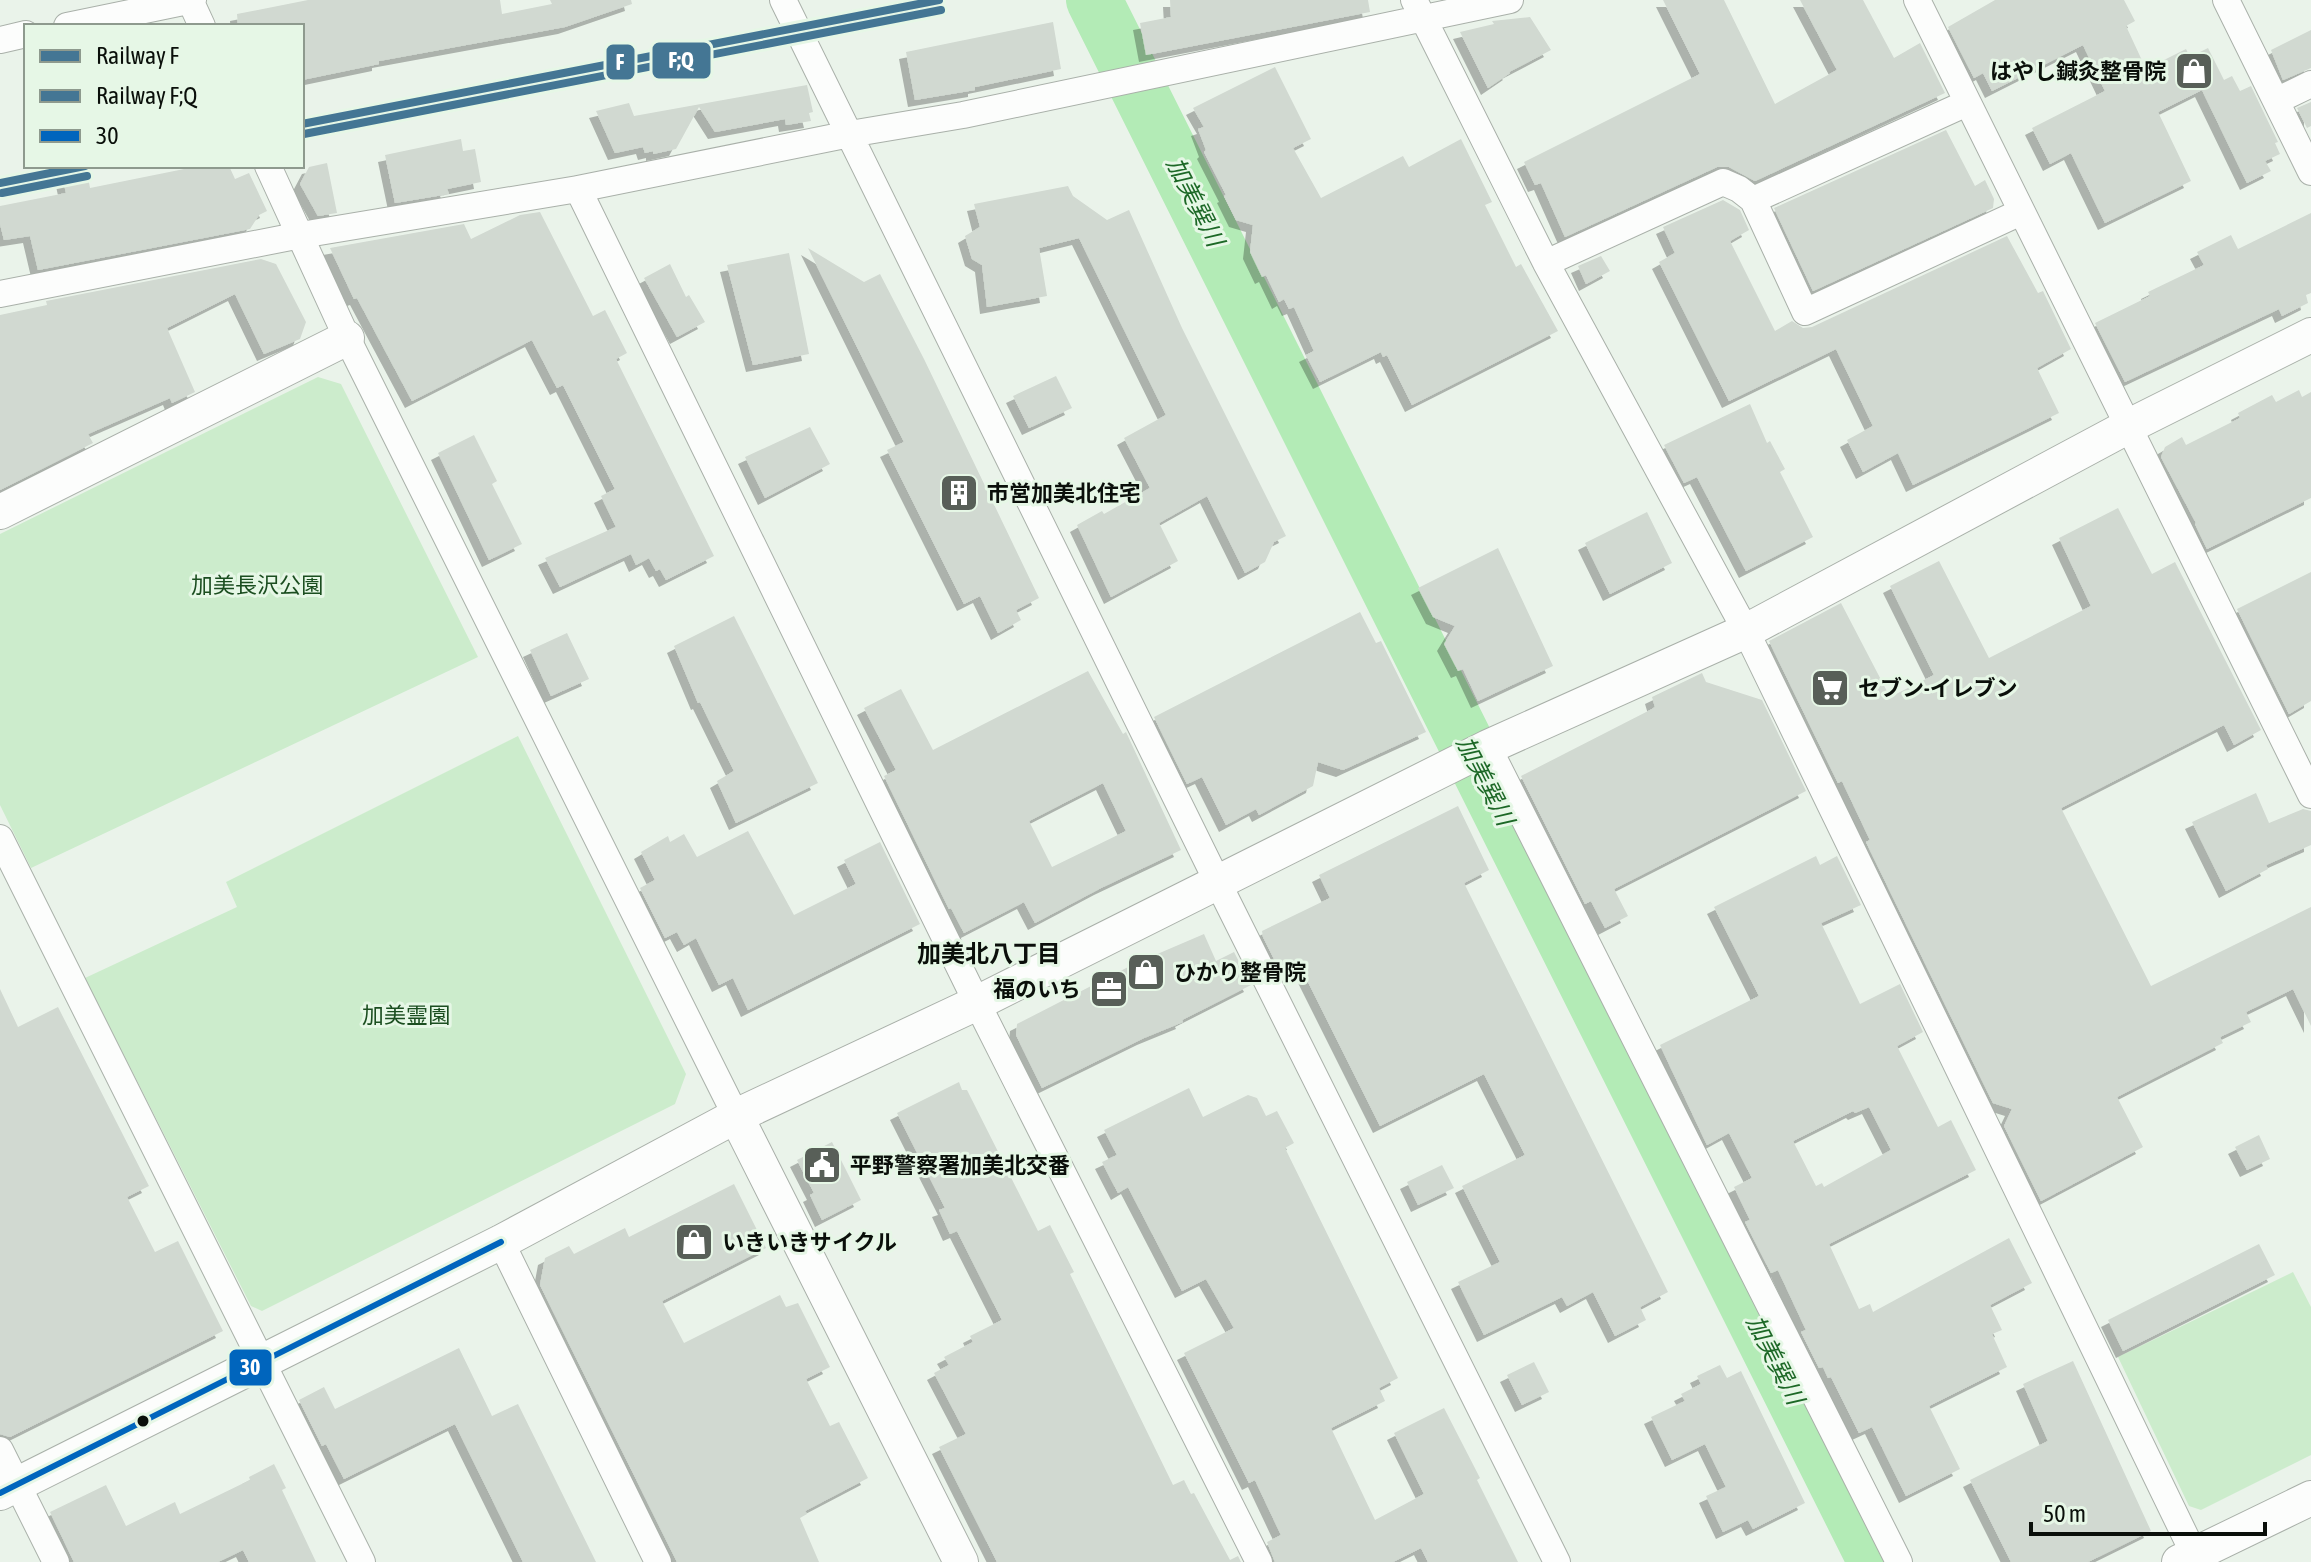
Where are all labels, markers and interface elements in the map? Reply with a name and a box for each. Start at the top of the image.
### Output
legend [24,24,304,168]
line badge: F;Q [651,41,712,80]
text: Railway F [96,42,179,69]
line badge: F [605,43,636,81]
text: F;Q [668,47,694,73]
text: F [616,49,625,75]
shop icon: はやし鍼灸整骨院 [2173,50,2215,92]
place label: はやし鍼灸整骨院 [1990,58,2166,84]
text: Railway F;Q [96,82,198,109]
text: 30 [96,122,119,149]
water label: 加美巽川 [1162,153,1231,253]
building icon: 市営加美北住宅 [938,472,980,514]
place label: 市営加美北住宅 [987,480,1141,506]
park label: 加美長沢公園 [191,572,323,598]
supermarket icon: セブン-イレブン [1809,667,1851,709]
place label: セブン-イレブン [1858,675,2018,701]
water label: 加美巽川 [1452,732,1521,832]
district label: 加美北八丁目 [917,940,1061,967]
shop icon: ひかり整骨院 [1125,951,1167,993]
place label: ひかり整骨院 [1174,959,1306,985]
office icon: 福のいち [1088,968,1130,1010]
place label: 福のいち [993,976,1081,1002]
park label: 加美霊園 [362,1002,450,1028]
public building icon: 平野警察署加美北交番 [801,1144,843,1186]
place label: 平野警察署加美北交番 [850,1152,1070,1178]
shop icon: いきいきサイクル [673,1221,715,1263]
place label: いきいきサイクル [722,1229,897,1255]
water label: 加美巽川 [1742,1311,1811,1411]
line badge: 30 [228,1348,273,1387]
text: 30 [240,1354,260,1380]
unlabelled marker [135,1413,151,1429]
scale bar [2031,1486,2265,1536]
text: 50 m [2043,1500,2086,1527]

